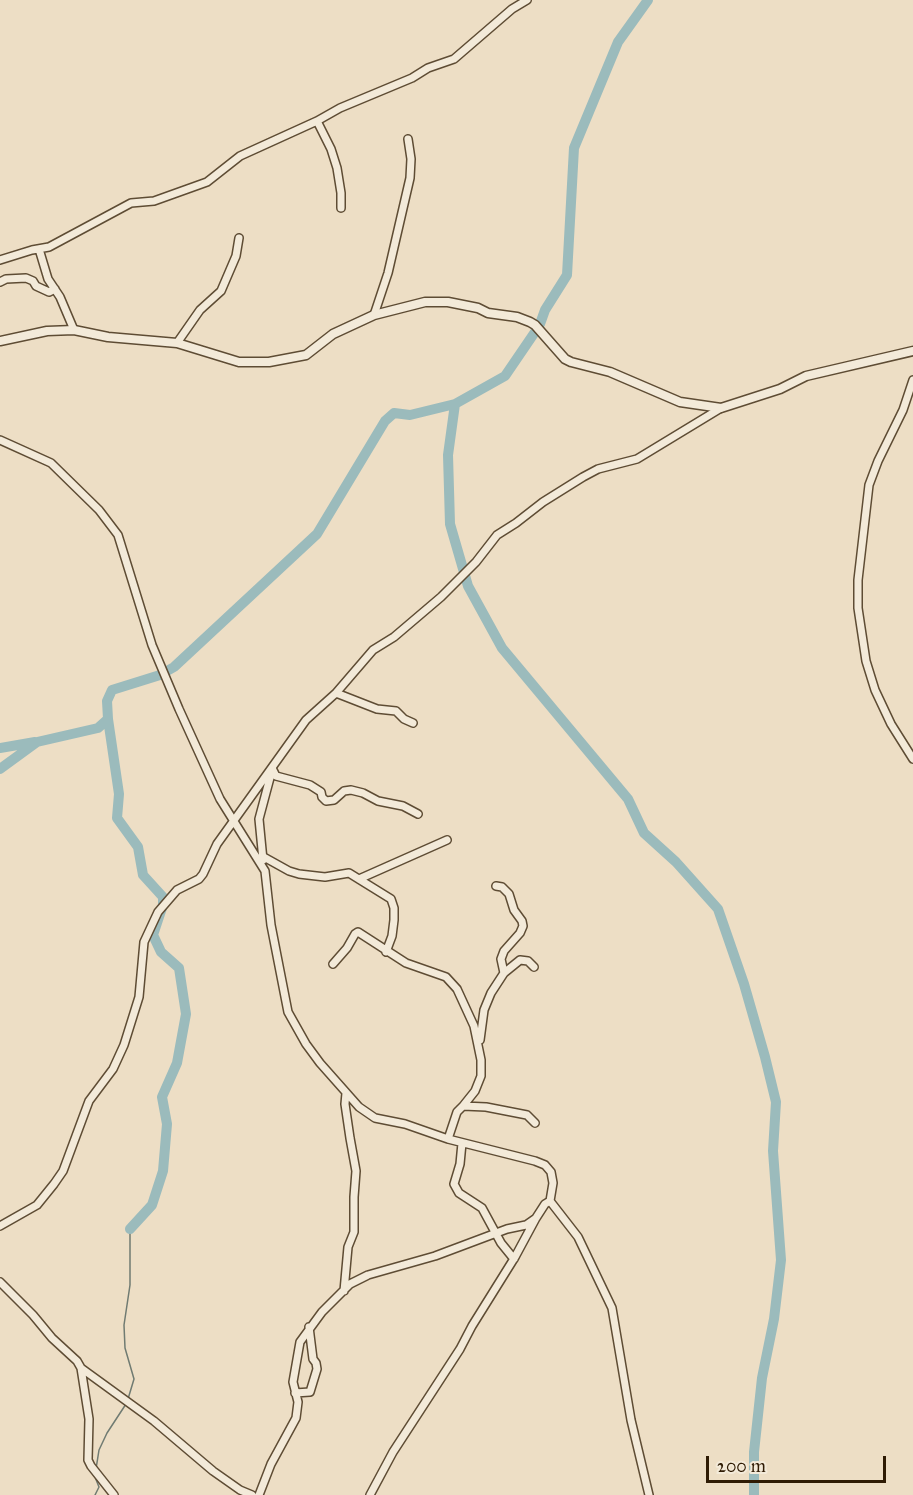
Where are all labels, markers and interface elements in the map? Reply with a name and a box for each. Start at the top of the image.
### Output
scale bar [709,1444,889,1482]
text: 200 m [717,1455,766,1477]

